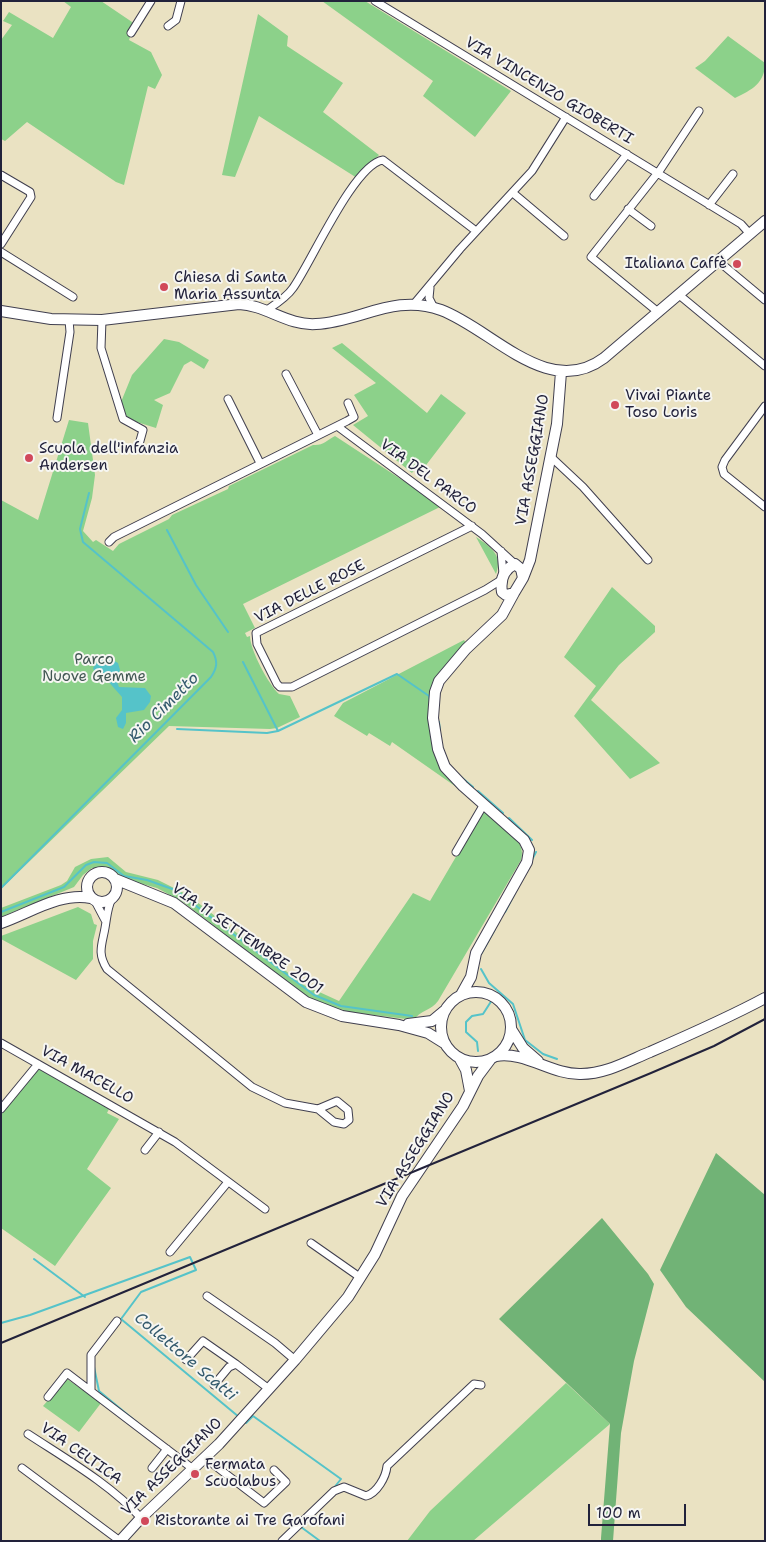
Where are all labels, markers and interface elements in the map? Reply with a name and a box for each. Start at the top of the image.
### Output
street label: VIA VINCENZO GIOBERTI [462,34,636,148]
place label: Italiana Caffè [625,255,727,273]
marker: Italiana Caffè [731,258,743,270]
place label: Chiesa di Santa Maria Assunta [174,269,287,304]
marker: Chiesa di Santa Maria Assunta [158,281,170,293]
place label: Vivai Piante Toso Loris [625,387,711,422]
street label: VIA ASSEGGIANO [513,393,553,527]
marker: Vivai Piante Toso Loris [609,399,621,411]
street label: VIA DEL PARCO [376,436,480,518]
place label: Scuola dell'infanzia Andersen [39,440,178,475]
marker: Scuola dell'infanzia Andersen [23,452,35,464]
street label: VIA DELLE ROSE [252,556,368,628]
park label: Parco Nuove Gemme [42,651,146,686]
water label: Rio Cimetto [125,669,203,747]
street label: VIA 11 SETTEMBRE 2001 [168,880,326,998]
street label: VIA MACELLO [37,1042,137,1108]
street label: VIA ASSEGGIANO [373,1089,459,1211]
water label: Collettore Scatti [130,1309,240,1405]
street label: VIA ASSEGGIANO [118,1414,226,1520]
street label: VIA CELTICA [37,1419,125,1489]
place label: Fermata Scuolabus [205,1456,276,1491]
marker: Fermata Scuolabus [189,1468,201,1480]
scale bar [591,1494,688,1526]
text: 100 m [596,1503,641,1523]
place label: Ristorante ai Tre Garofani [155,1512,345,1530]
marker: Ristorante ai Tre Garofani [139,1515,151,1527]

